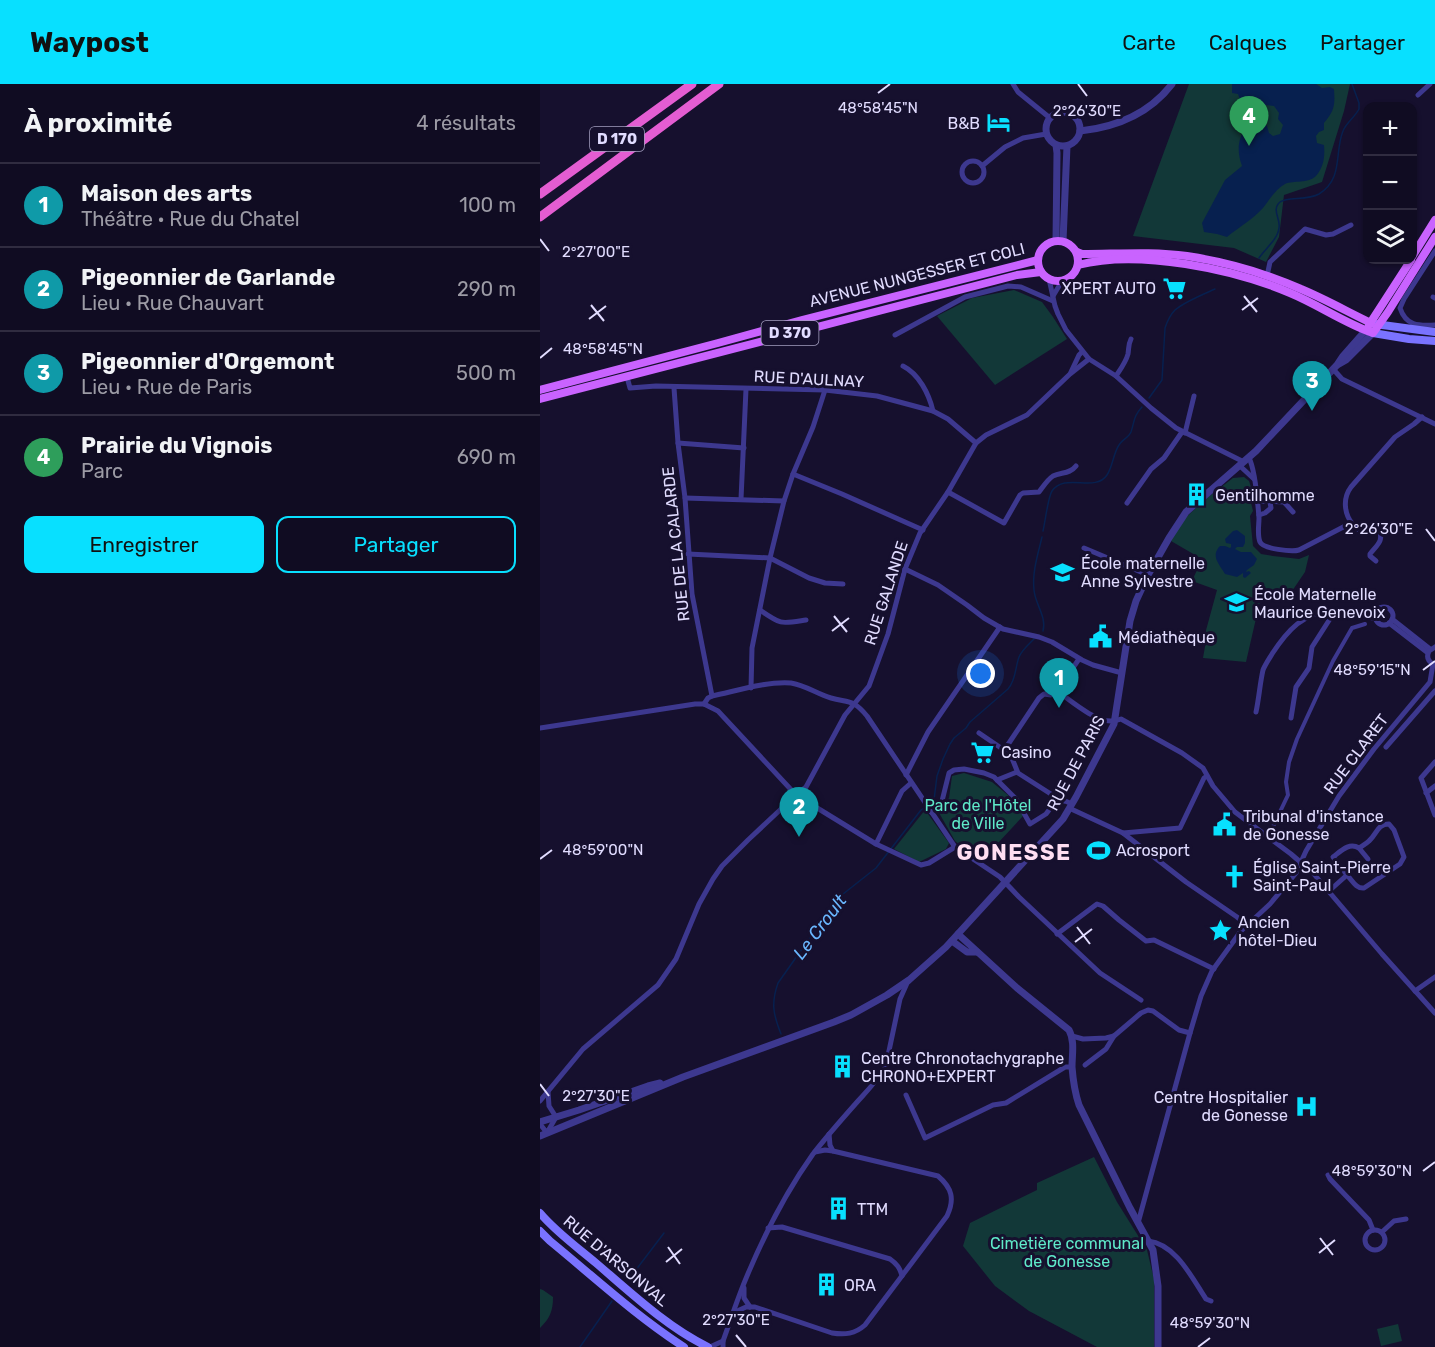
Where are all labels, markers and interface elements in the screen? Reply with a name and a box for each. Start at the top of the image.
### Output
text: Waypost [30,26,149,59]
text: Carte [1122,30,1176,55]
text: Calques [1209,30,1287,55]
text: Partager [1320,30,1405,55]
pin: 4 [1230,97,1268,146]
text: 48°58'45"N [838,99,918,117]
text: 2°26'30"E [1053,102,1121,120]
map controls [1363,102,1417,264]
button: + [1363,102,1417,156]
text: À proximité [24,108,173,139]
hotel icon: B&B [985,110,1011,136]
text: 4 résultats [416,111,516,135]
place label: B&B [948,114,980,133]
road number: D 170 [590,127,644,151]
button: − [1363,156,1417,210]
text: Maison des arts [81,180,252,207]
text: 1 [39,193,48,217]
text: 100 m [459,193,516,217]
text: Théâtre · Rue du Chatel [81,207,300,231]
button: layers [1363,210,1417,264]
street label: AVENUE NUNGESSER ET COLI [807,239,1027,311]
text: 2°27'00"E [562,243,630,261]
text: Pigeonnier de Garlande [81,264,335,291]
supermarket icon: XPERT AUTO [1161,275,1187,301]
text: 2 [37,277,50,301]
text: 290 m [457,277,516,301]
place label: XPERT AUTO [1062,279,1156,298]
text: Lieu · Rue Chauvart [81,291,264,315]
road number: D 370 [762,321,818,345]
text: 48°58'45"N [563,340,643,358]
text: Pigeonnier d'Orgemont [81,348,334,375]
text: 3 [37,361,50,385]
text: 500 m [456,361,516,385]
pin: 3 [1292,362,1332,411]
street label: RUE D'AULNAY [753,367,865,391]
text: Lieu · Rue de Paris [81,375,252,399]
text: Prairie du Vignois [81,432,272,459]
text: 4 [37,445,50,469]
text: 690 m [457,445,516,469]
text: Parc [81,459,123,483]
street label: RUE DE LA CALARDE [658,466,694,622]
building icon: Gentilhomme [1184,482,1210,508]
place label: Gentilhomme [1215,486,1315,505]
button: Enregistrer [24,516,264,573]
button: Partager [276,516,516,573]
text: 2°26'30"E [1345,520,1413,538]
street label: RUE GALANDE [860,539,912,647]
place label: École maternelle Anne Sylvestre [1081,554,1205,591]
school or university icon: École maternelle Anne Sylvestre [1050,559,1076,585]
place label: École Maternelle Maurice Genevoix [1254,585,1386,622]
school or university icon: École Maternelle Maurice Genevoix [1223,590,1249,616]
public building icon: Médiathèque [1087,624,1113,650]
place label: Médiathèque [1118,628,1215,647]
pin: 1 [1040,658,1078,708]
your location [966,659,995,688]
text: 48°59'15"N [1333,661,1411,679]
street label: RUE CLARET [1320,710,1392,798]
street label: RUE DE PARIS [1043,712,1109,814]
supermarket icon: Casino [970,739,996,765]
place label: Casino [1001,743,1051,762]
pin: 2 [780,788,818,837]
park label: Parc de l'Hôtel de Ville [924,796,1032,833]
place label: Tribunal d'instance de Gonesse [1243,807,1384,844]
public building icon: Tribunal d'instance de Gonesse [1212,812,1238,838]
sports icon: Acrosport [1085,837,1111,863]
district label: GONESSE [956,839,1072,866]
text: 48°59'00"N [563,841,643,859]
place label: Acrosport [1116,841,1190,860]
place label: Église Saint-Pierre Saint-Paul [1253,858,1391,895]
church icon: Église Saint-Pierre Saint-Paul [1222,863,1248,889]
water label: Le Croult [789,889,852,964]
place label: Ancien hôtel-Dieu [1238,913,1317,950]
place icon: Ancien hôtel-Dieu [1207,918,1233,944]
place label: Centre Chronotachygraphe CHRONO+EXPERT [861,1049,1064,1086]
building icon: Centre Chronotachygraphe CHRONO+EXPERT [830,1054,856,1080]
text: 2°27'30"E [562,1087,630,1105]
place label: Centre Hospitalier de Gonesse [1154,1088,1288,1125]
hospital icon: Centre Hospitalier de Gonesse [1293,1093,1319,1119]
text: 48°59'30"N [1332,1162,1412,1180]
building icon: TTM [826,1196,852,1222]
place label: TTM [857,1200,888,1219]
street label: RUE D'ARSONVAL [560,1212,672,1310]
park label: Cimetière communal de Gonesse [990,1234,1144,1271]
building icon: ORA [813,1272,839,1298]
place label: ORA [844,1276,876,1295]
text: 2°27'30"E [702,1311,770,1329]
text: 48°59'30"N [1170,1314,1250,1332]

